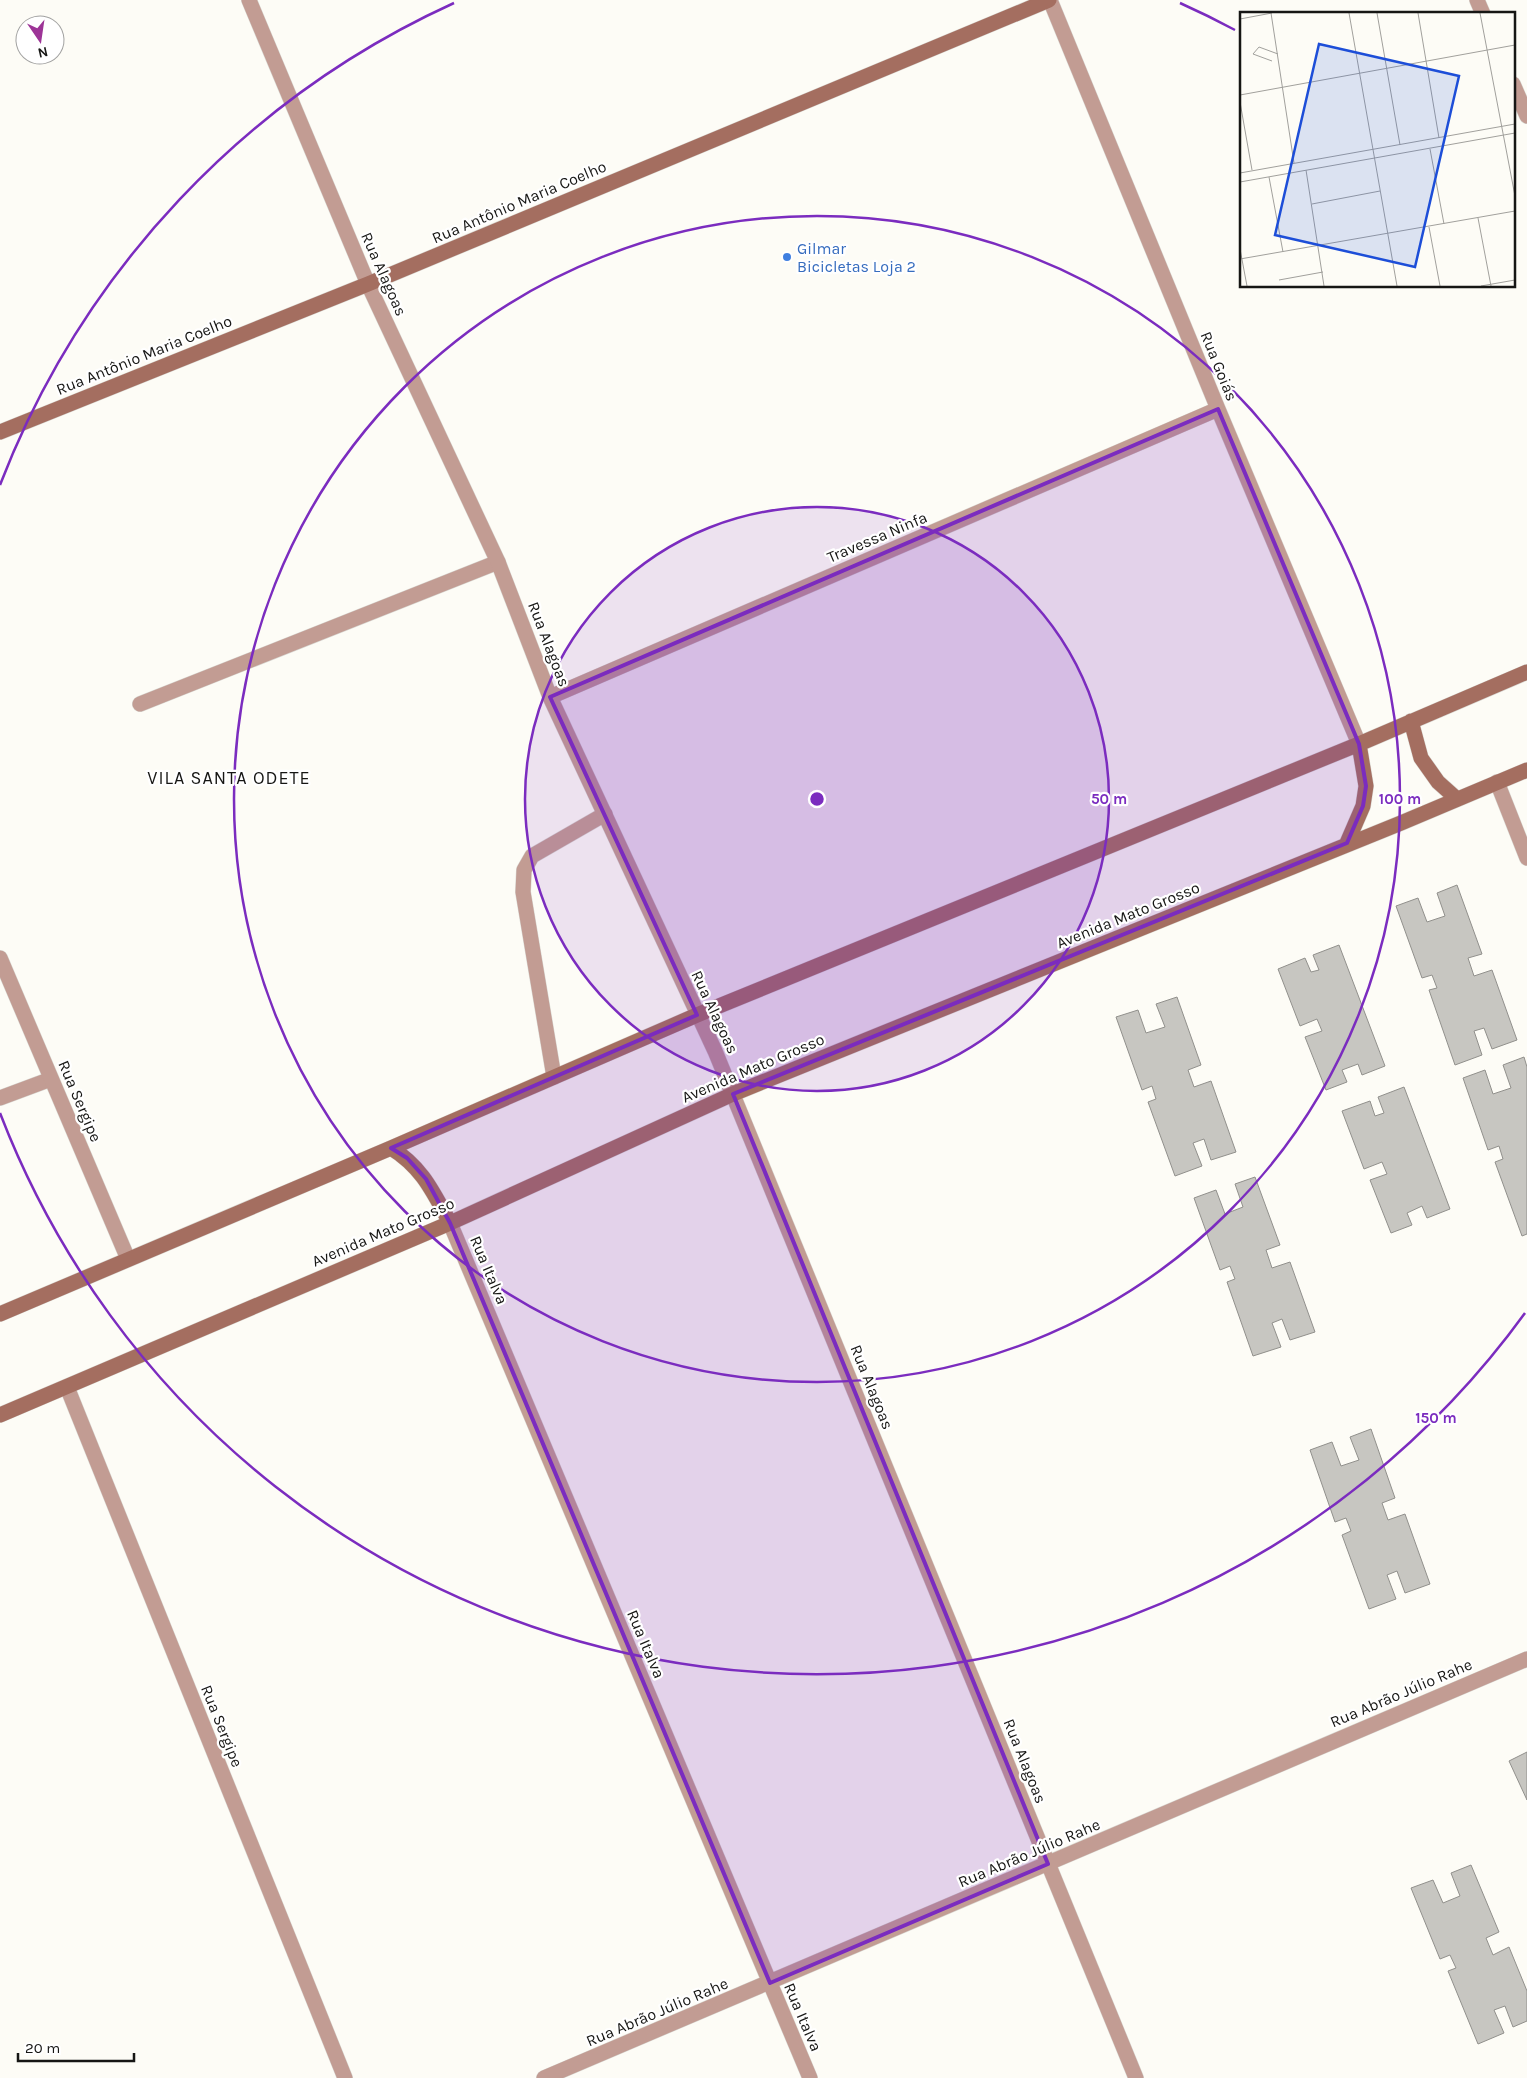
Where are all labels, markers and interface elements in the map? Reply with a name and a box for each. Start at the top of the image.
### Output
inset map [1240,12,1514,288]
north arrow [15,15,65,65]
text: N [36,43,50,62]
street label: Rua Antônio Maria Coelho [429,157,609,247]
street label: Rua Alagoas [357,229,411,319]
place label: Gilmar Bicicletas Loja 2 [797,239,916,276]
marker: Gilmar Bicicletas Loja 2 [781,251,793,263]
street label: Rua Antônio Maria Coelho [53,311,235,399]
street label: Rua Goiás [1196,329,1242,403]
street label: Travessa Ninfa [824,507,930,567]
street label: Rua Alagoas [524,599,574,689]
district label: VILA SANTA ODETE [147,767,311,789]
centre of rings [808,790,826,808]
text: 50 m [1091,790,1127,808]
text: 100 m [1379,790,1421,808]
street label: Avenida Mato Grosso [1054,878,1202,952]
street label: Rua Alagoas [687,967,743,1057]
street label: Avenida Mato Grosso [679,1029,827,1107]
street label: Rua Sergipe [54,1057,106,1145]
street label: Avenida Mato Grosso [309,1193,457,1271]
street label: Rua Italva [466,1233,512,1307]
street label: Rua Alagoas [846,1342,898,1432]
text: 150 m [1415,1409,1457,1427]
street label: Rua Italva [623,1607,669,1681]
street label: Rua Abrão Júlio Rahe [1327,1654,1475,1732]
street label: Rua Sergipe [197,1682,247,1770]
street label: Rua Alagoas [999,1716,1051,1806]
street label: Rua Abrão Júlio Rahe [955,1814,1103,1892]
street label: Rua Abrão Júlio Rahe [583,1973,731,2051]
street label: Rua Italva [780,1980,826,2054]
scale bar [18,2030,134,2062]
text: 20 m [25,2039,60,2057]

